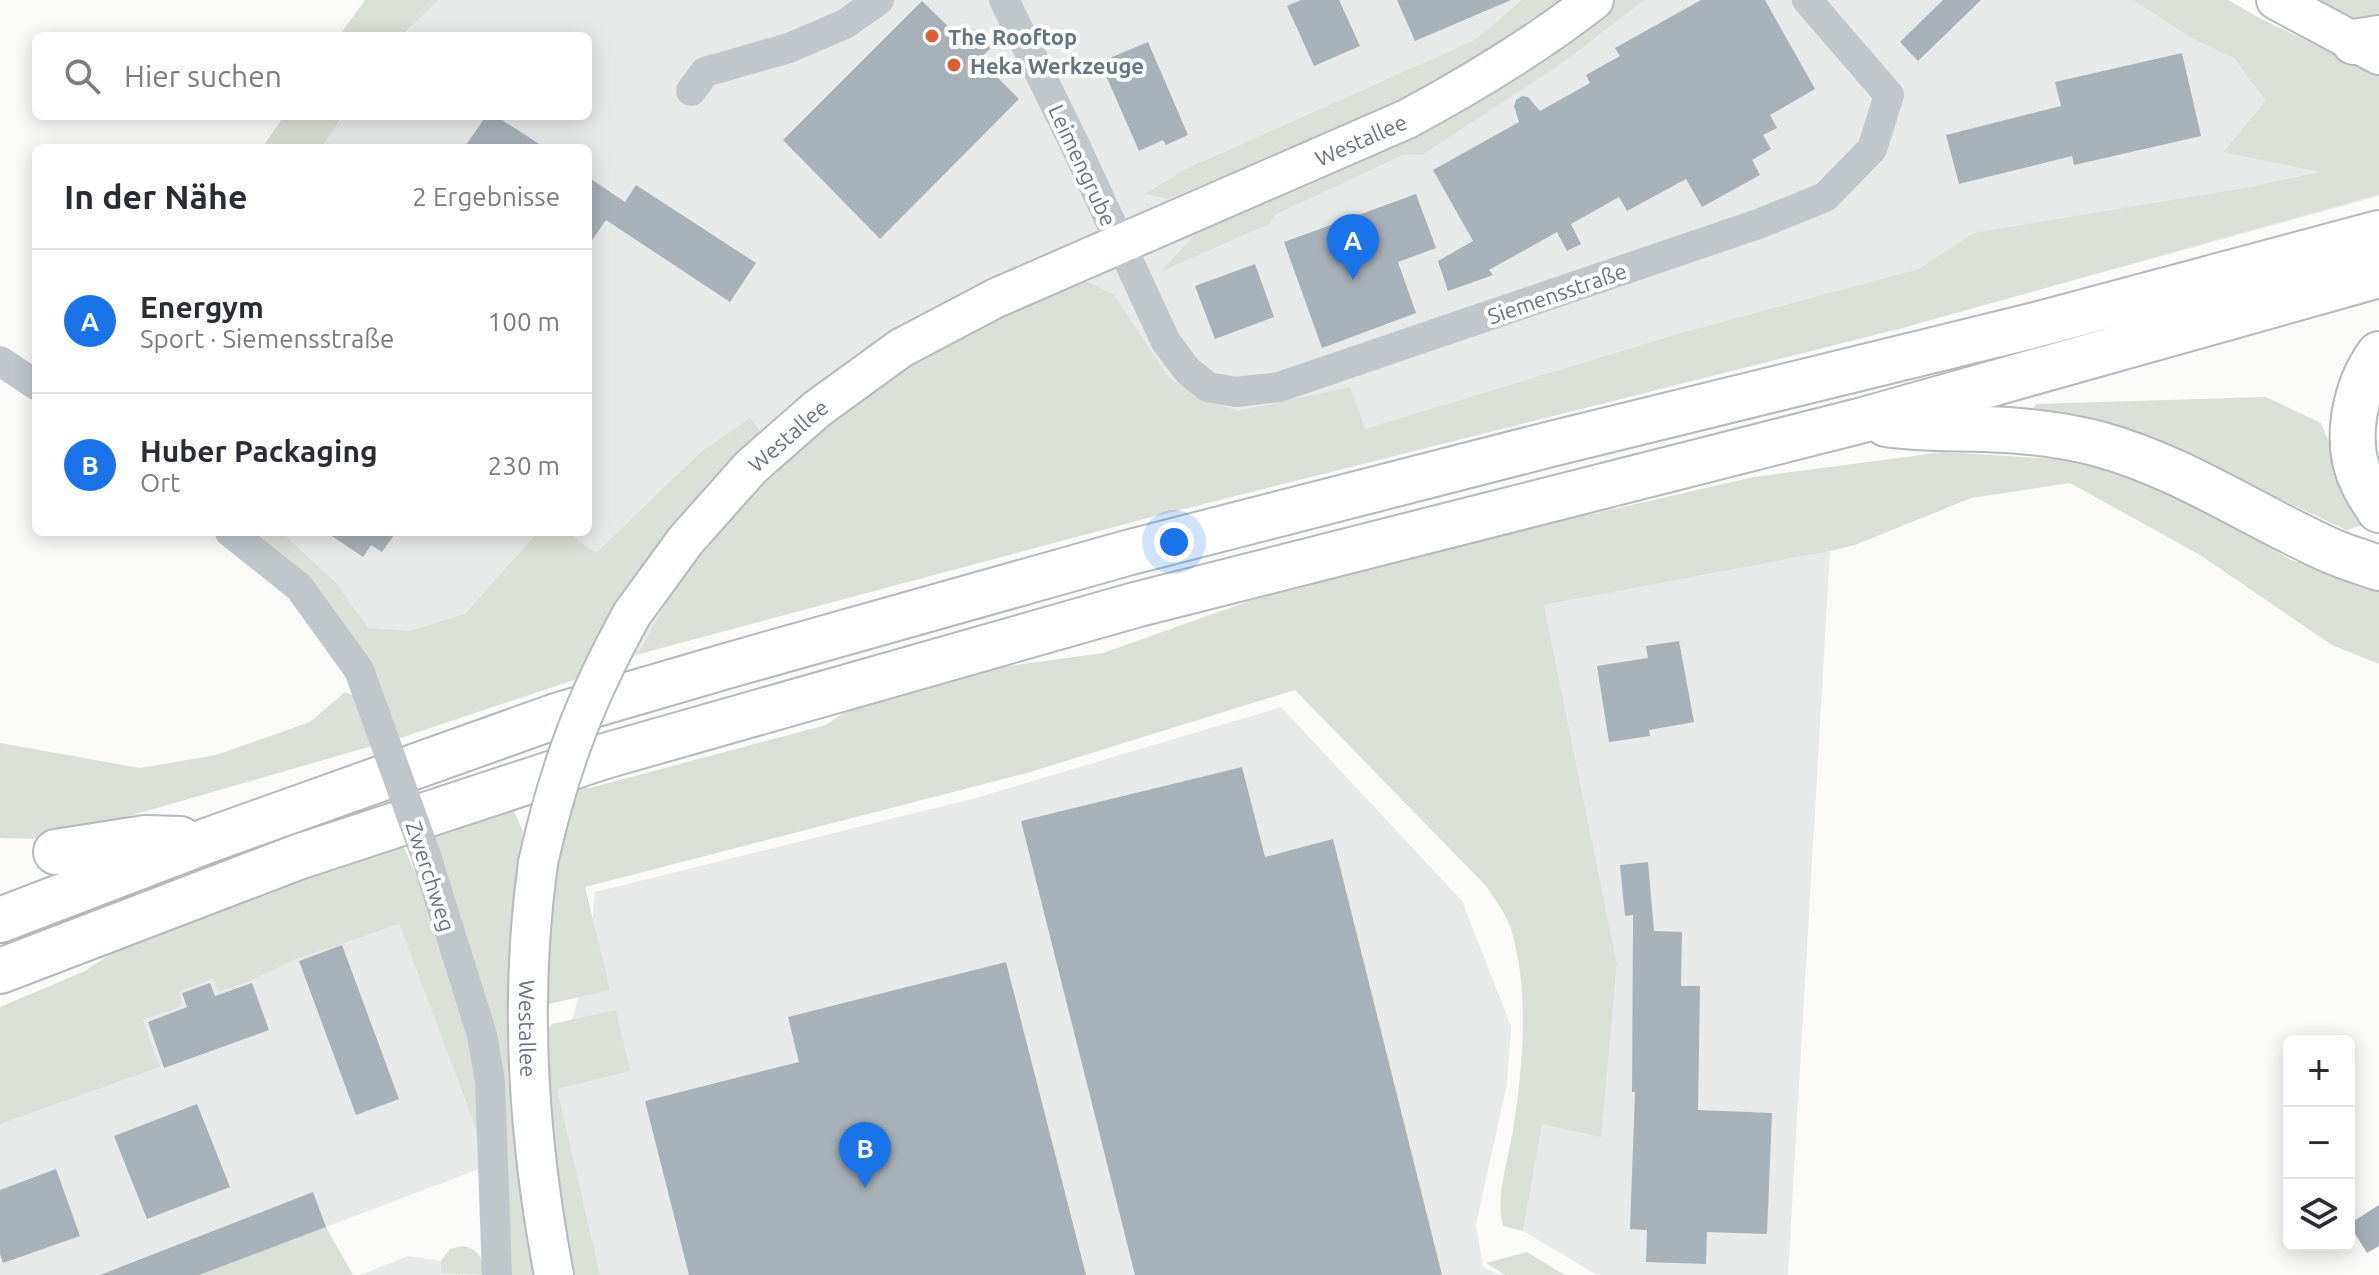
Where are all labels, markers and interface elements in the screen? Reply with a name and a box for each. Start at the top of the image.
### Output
place label: The Rooftop [948,24,1077,49]
marker: The Rooftop [923,27,941,45]
search box [32,32,592,120]
place label: Heka Werkzeuge [970,53,1144,78]
icon: search [60,54,104,98]
marker: Heka Werkzeuge [945,56,963,74]
text: Hier suchen [124,59,282,93]
street label: Leimengrube [1044,100,1122,230]
street label: Westallee [1311,108,1410,170]
text: In der Nähe [64,177,247,215]
text: 2 Ergebnisse [412,182,560,211]
pin: A [1327,214,1379,280]
street label: Siemensstraße [1484,257,1630,329]
text: Energym [140,290,264,324]
text: A [81,307,99,336]
text: 100 m [488,307,560,336]
text: Sport · Siemensstraße [140,324,394,353]
street label: Westallee [743,393,832,476]
text: Huber Packaging [140,434,378,468]
text: B [81,451,99,480]
text: 230 m [488,451,560,480]
text: Ort [140,468,180,497]
your location [1154,522,1194,562]
street label: Zwerchweg [401,818,461,934]
street label: Westallee [515,980,542,1078]
map controls [2283,1035,2355,1251]
button: + [2283,1035,2355,1107]
button: − [2283,1107,2355,1179]
pin: B [839,1122,891,1188]
button: layers [2283,1179,2355,1251]

